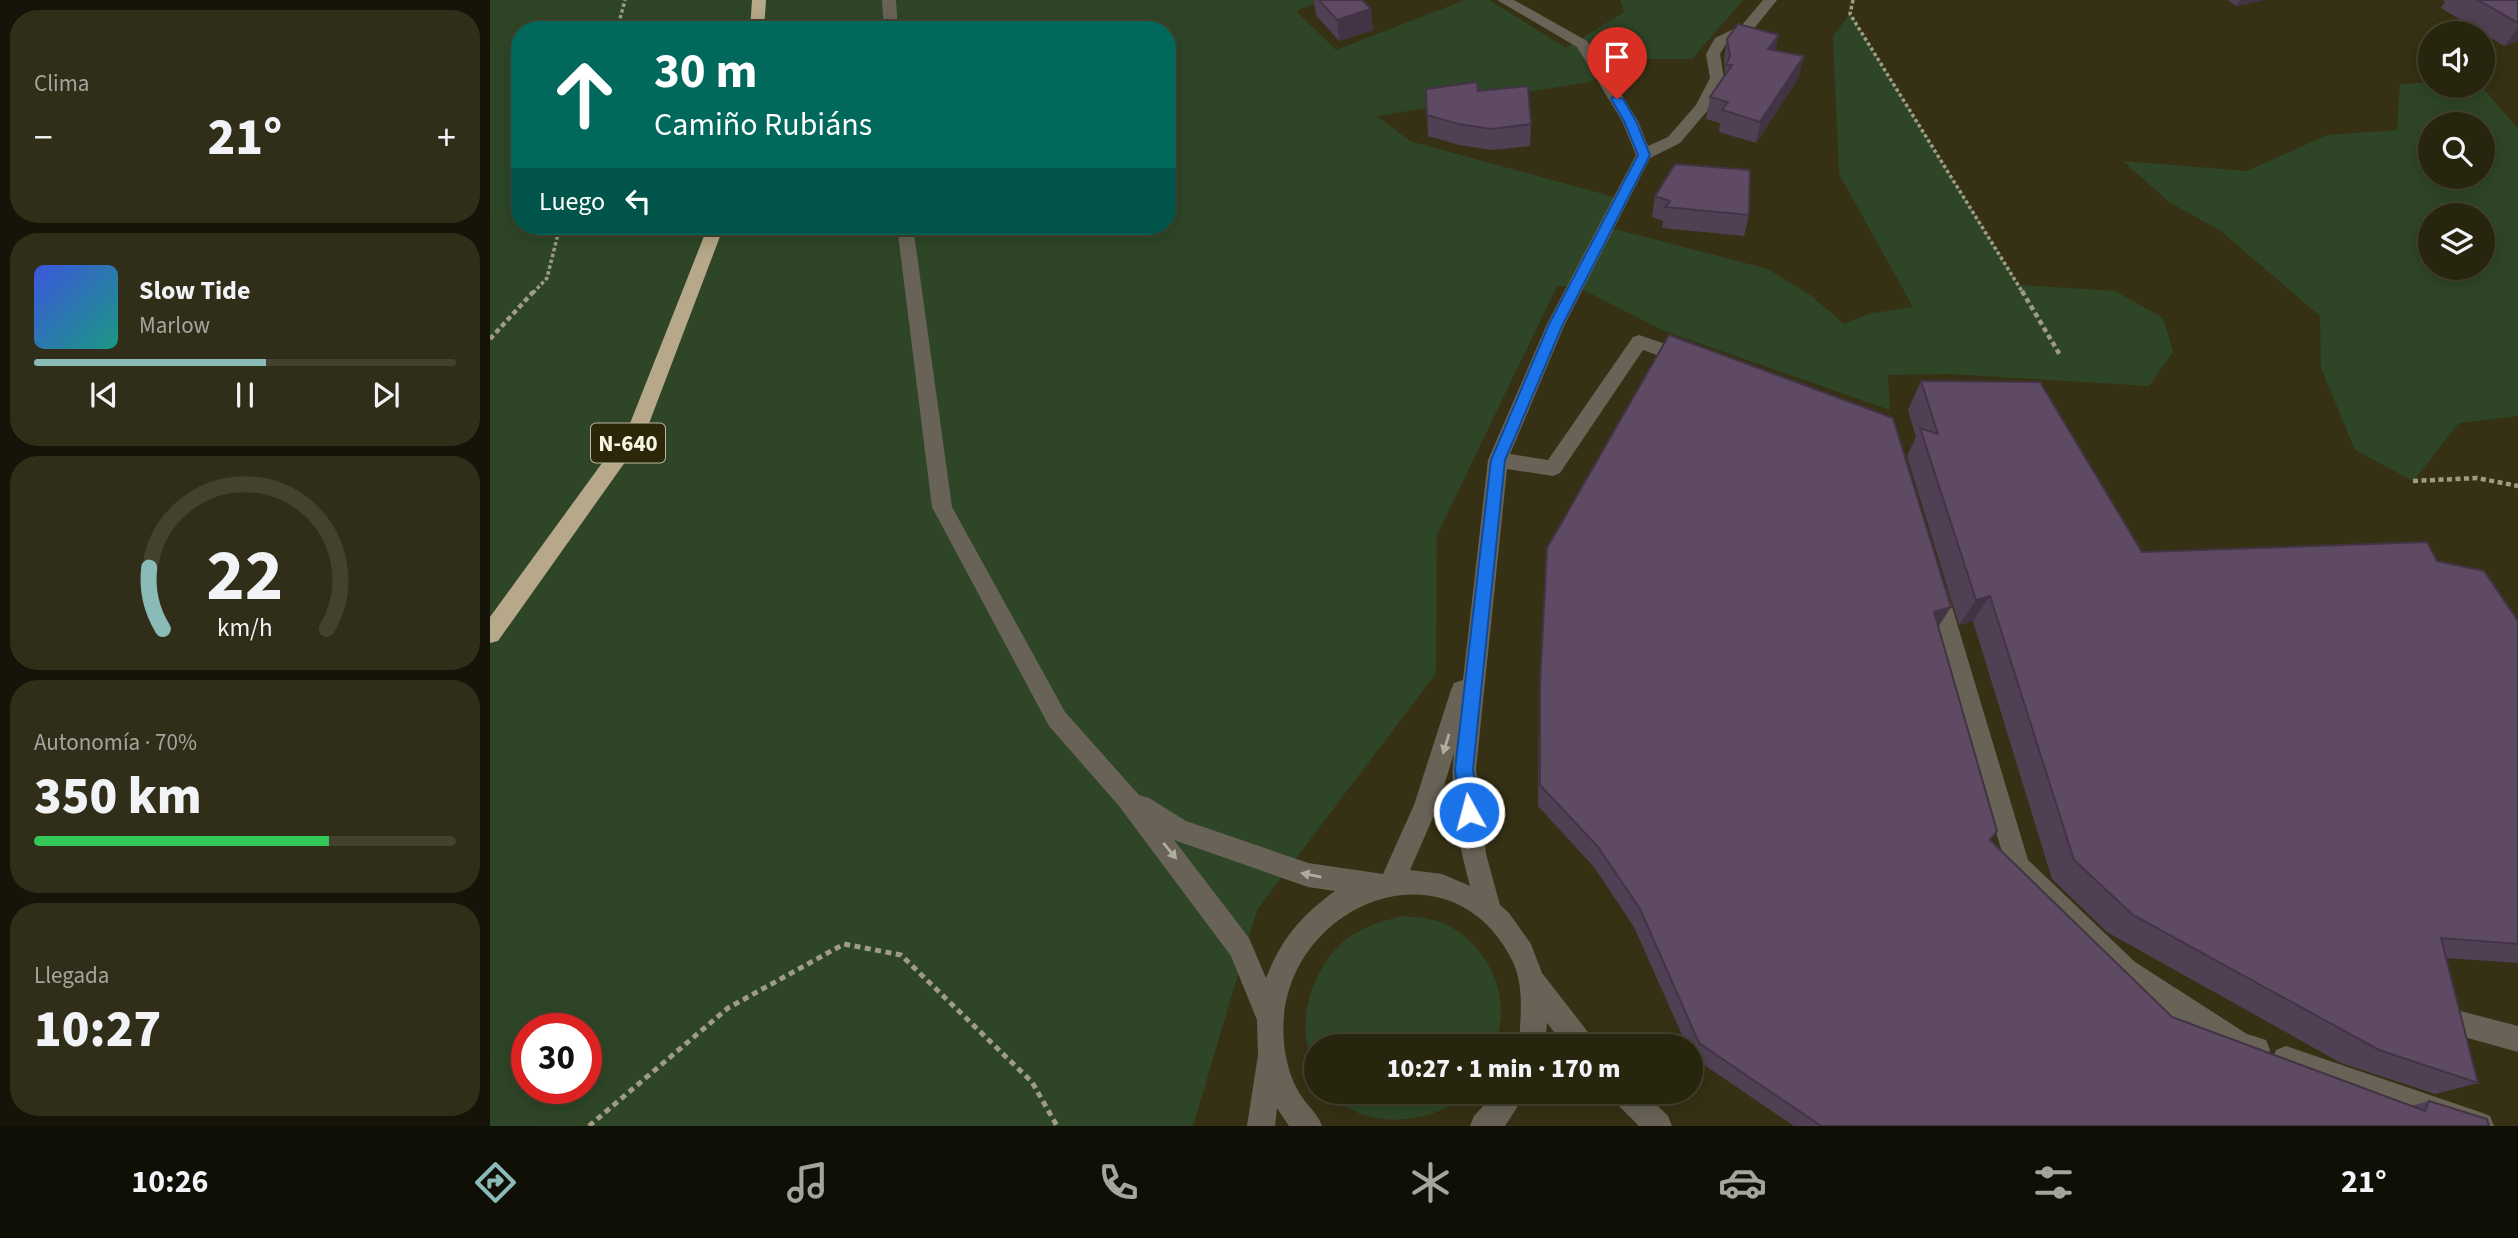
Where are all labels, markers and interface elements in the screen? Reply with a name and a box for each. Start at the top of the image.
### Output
map controls [2418,21,2495,280]
button: sound [2418,21,2495,98]
pin [1587,27,1647,99]
text: 30 m [654,37,758,107]
icon: arrive [1598,38,1636,76]
icon: ahead [539,49,630,140]
text: Clima [34,67,89,100]
text: 21° [208,101,282,175]
text: Camiño Rubiáns [654,102,872,148]
text: − [34,111,53,165]
text: + [437,111,456,165]
button: search [2418,112,2495,189]
icon: left [619,182,657,220]
text: Luego [539,183,605,220]
button: layers [2418,203,2495,280]
text: Slow Tide [139,272,250,309]
text: Marlow [139,309,210,342]
icon: previous [85,376,123,414]
icon: pause [226,376,264,414]
icon: next [367,376,405,414]
road number: N-640 [591,424,665,462]
text: 22 [207,524,283,628]
text: km/h [217,610,273,646]
text: Autonomía · 70% [34,726,197,759]
one-way arrow [1440,733,1450,754]
text: 350 km [34,760,202,834]
position arrow [1432,775,1506,849]
one-way arrow [1162,842,1177,860]
one-way arrow [1300,869,1322,880]
text: Llegada [34,959,109,992]
text: 10:27 [34,993,161,1067]
speed limit sign: 30 [511,1013,602,1104]
text: 10:27 · 1 min · 170 m [1387,1050,1620,1087]
icon: directions [471,1158,520,1207]
icon: music [783,1158,832,1207]
icon: phone [1094,1158,1143,1207]
icon: climate [1406,1158,1455,1207]
icon: car [1718,1158,1767,1207]
icon: filters [2029,1158,2078,1207]
text: 10:26 [131,1159,209,1205]
text: 21° [2341,1159,2387,1205]

